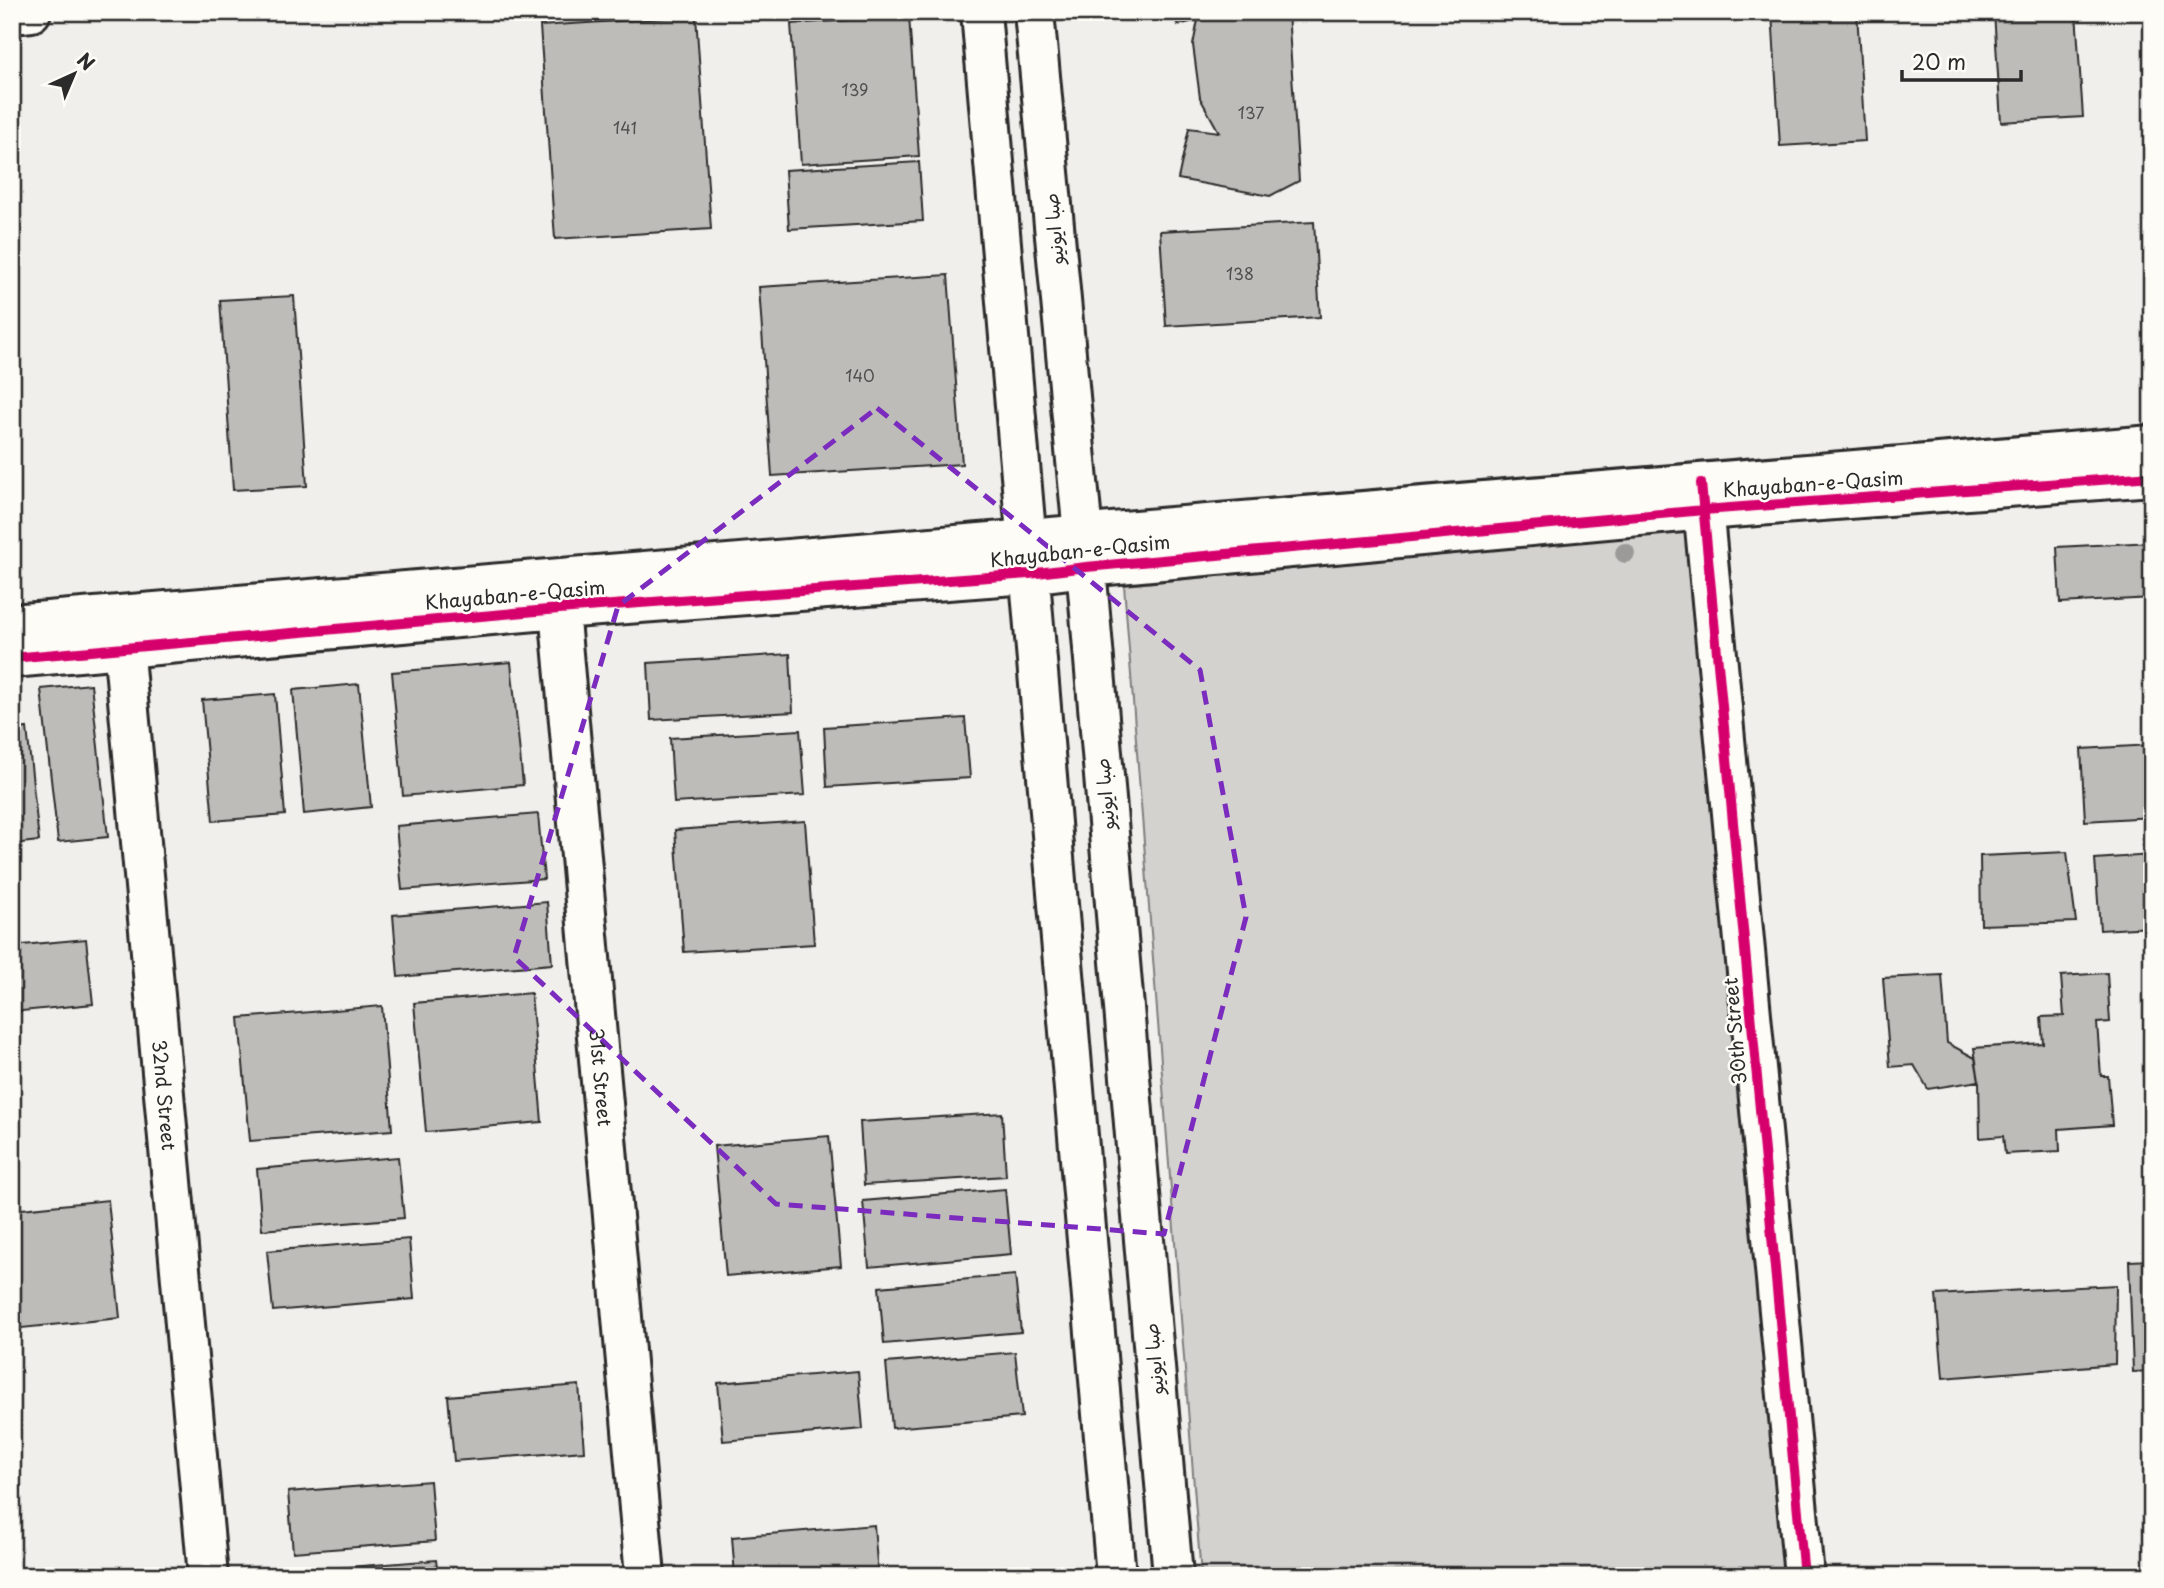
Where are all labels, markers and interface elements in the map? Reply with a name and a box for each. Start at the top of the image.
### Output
north arrow [38,38,108,108]
scale bar [1902,38,2021,82]
text: 20 m [1912,45,1966,77]
text: N [71,46,102,76]
house number: 139 [842,77,868,101]
house number: 137 [1238,100,1264,124]
house number: 141 [613,115,637,139]
street label: صبا ایونیو [1036,192,1070,267]
house number: 138 [1226,261,1254,285]
house number: 140 [845,363,875,387]
street label: Khayaban-e-Qasim [1722,463,1904,503]
street label: Khayaban-e-Qasim [988,527,1171,573]
street label: Khayaban-e-Qasim [423,572,606,616]
street label: صبا ایونیو [1087,757,1121,832]
street label: 30th Street [1715,976,1753,1086]
street label: 31st Street [583,1027,620,1127]
street label: 32nd Street [146,1038,184,1151]
street label: صبا ایونیو [1136,1322,1170,1397]

